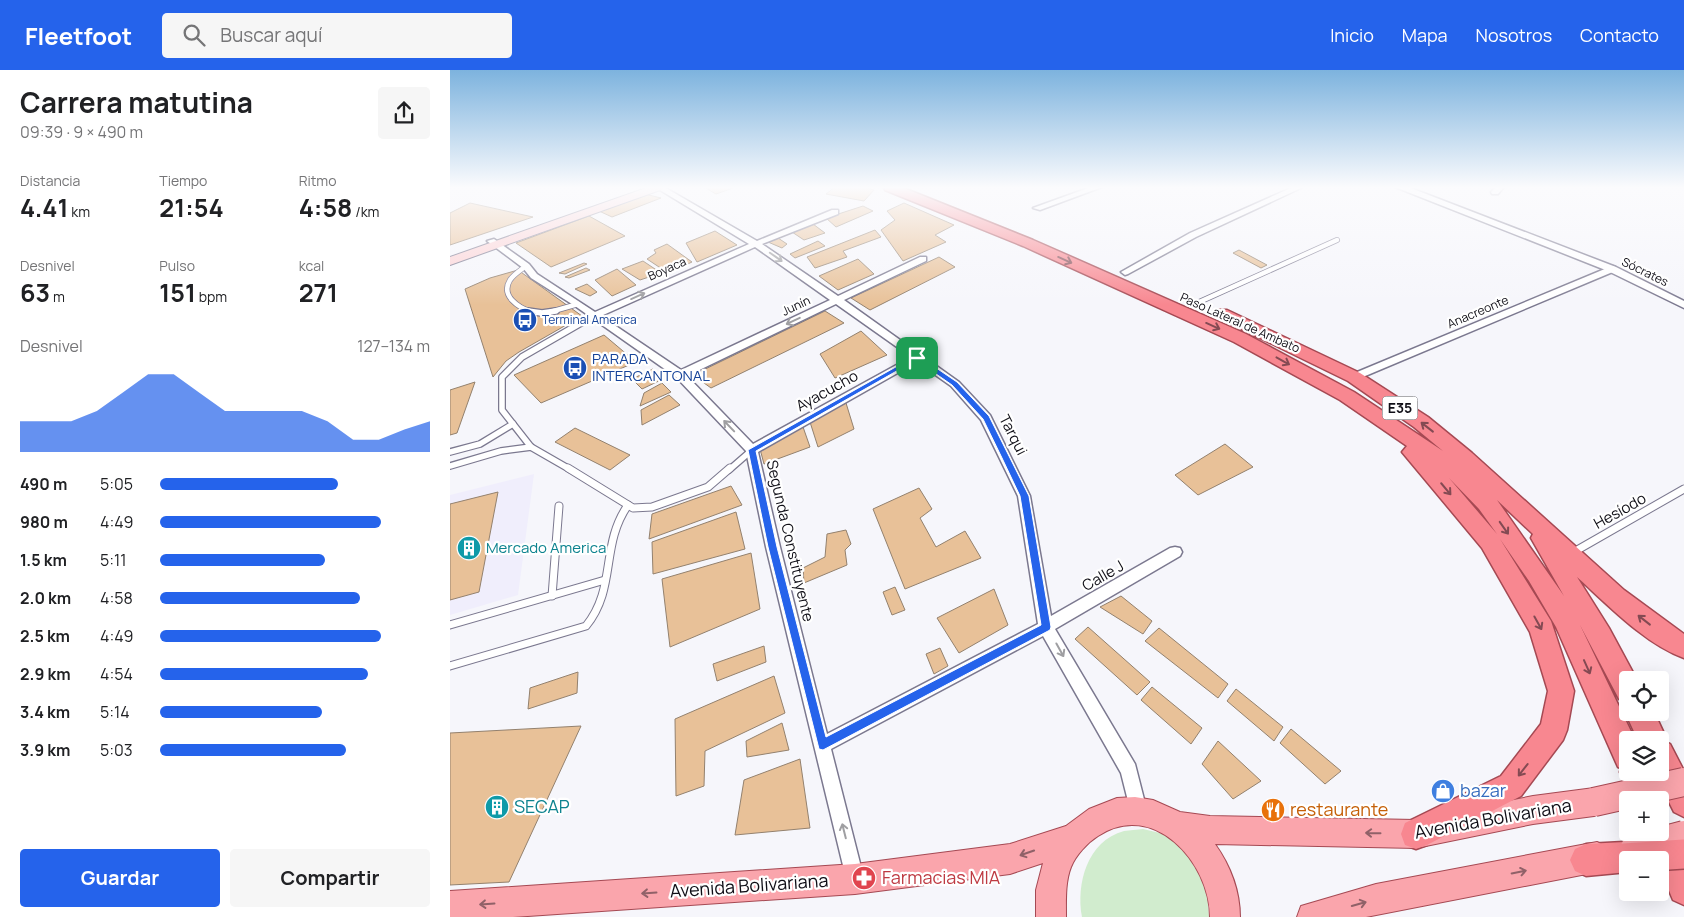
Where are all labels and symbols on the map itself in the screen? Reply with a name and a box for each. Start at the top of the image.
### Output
one-way arrow [768,252,782,262]
street label: Boyaca [645,253,689,284]
street label: Sócrates [1619,253,1671,290]
one-way arrow [1057,255,1072,265]
street label: Paso Lateral de Ambato [1178,288,1303,357]
one-way arrow [630,290,645,300]
street label: Anacreonte [1445,291,1511,332]
street label: Junín [779,292,813,320]
bus stop icon: Terminal America [512,307,538,333]
place label: Terminal America [542,311,637,328]
one-way arrow [786,317,801,326]
one-way arrow [1205,321,1220,331]
pin [896,337,938,379]
place label: PARADA INTERCANTONAL [592,348,710,386]
bus stop icon: PARADA INTERCANTONAL [562,355,588,381]
one-way arrow [1275,356,1290,366]
street label: Ayacucho [792,365,862,416]
road number: E35 [1382,396,1418,419]
street label: Tarqui [994,411,1033,459]
one-way arrow [724,421,736,433]
one-way arrow [1420,421,1433,432]
street label: Segunda Constituyente [762,458,819,624]
one-way arrow [1441,483,1452,496]
street label: Hesíodo [1590,487,1650,534]
one-way arrow [1499,521,1509,535]
building icon: Mercado America [456,535,482,561]
place label: Mercado America [486,537,606,558]
street label: Calle J [1078,555,1127,596]
one-way arrow [1638,614,1651,625]
one-way arrow [1533,616,1543,631]
one-way arrow [1055,643,1065,657]
one-way arrow [1583,659,1592,674]
one-way arrow [1517,763,1528,776]
shop icon: bazar [1430,778,1456,804]
place label: bazar [1460,778,1507,802]
street label: Avenida Bolivariana [1412,792,1573,844]
building icon: SECAP [484,794,510,820]
place label: SECAP [514,794,570,818]
restaurant icon: restaurante [1260,797,1286,823]
place label: restaurante [1290,797,1388,821]
one-way arrow [839,824,848,840]
one-way arrow [1365,829,1381,838]
one-way arrow [1020,849,1035,858]
pharmacy icon: Farmacias MIA [851,865,877,891]
place label: Farmacias MIA [882,865,1001,889]
street label: Avenida Bolivariana [669,867,829,903]
one-way arrow [1510,867,1526,877]
one-way arrow [642,888,658,897]
one-way arrow [480,899,496,908]
one-way arrow [1351,899,1367,908]

